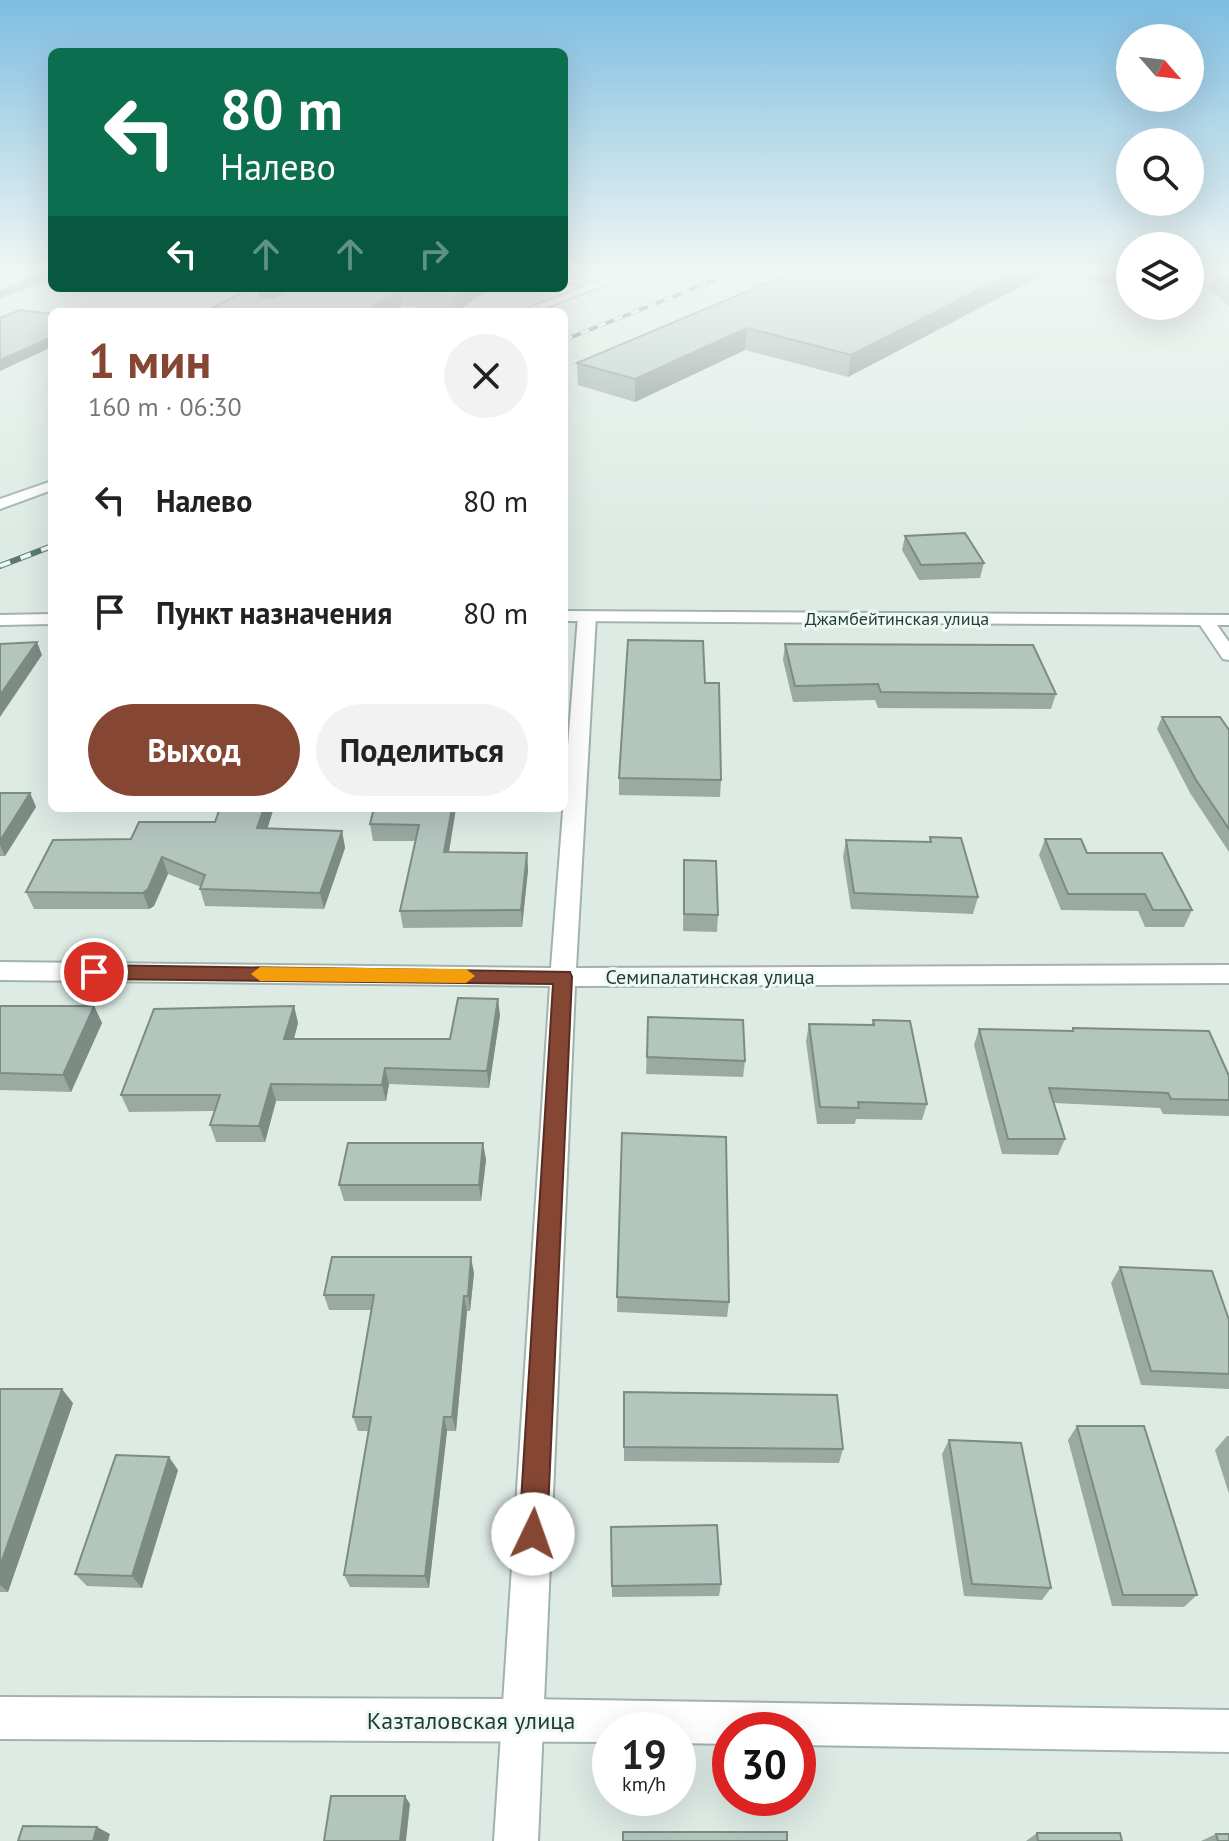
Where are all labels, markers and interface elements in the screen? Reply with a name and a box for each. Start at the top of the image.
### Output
north arrow [1116,24,1204,112]
map controls [1116,24,1204,320]
text: 80 m [220,73,343,145]
icon: left [88,80,192,184]
button: search [1116,128,1204,216]
text: Налево [220,143,336,190]
icon: left [160,232,204,276]
icon: ahead [244,232,288,276]
icon: ahead [328,232,372,276]
icon: right [412,232,456,276]
button: layers [1116,232,1204,320]
text: 1 мин [88,329,211,391]
button: close [444,334,528,418]
text: 160 m · 06:30 [88,390,242,423]
icon: left [88,478,132,522]
text: Налево [156,481,252,520]
text: 80 m [463,481,528,520]
icon: arrive [88,590,132,634]
text: Пункт назначения [156,593,392,632]
text: 80 m [463,593,528,632]
street label: Джамбейтинская улица [805,607,989,630]
button: Выход [88,704,300,796]
button: Поделиться [316,704,528,796]
pin [60,938,128,1006]
icon: arrive [72,950,116,994]
street label: Семипалатинская улица [605,964,815,990]
position arrow [491,1492,575,1576]
street label: Казталовская улица [367,1705,575,1736]
speed limit sign: 30 [712,1712,816,1816]
text: 19 [621,1728,667,1780]
text: km/h [622,1771,666,1797]

